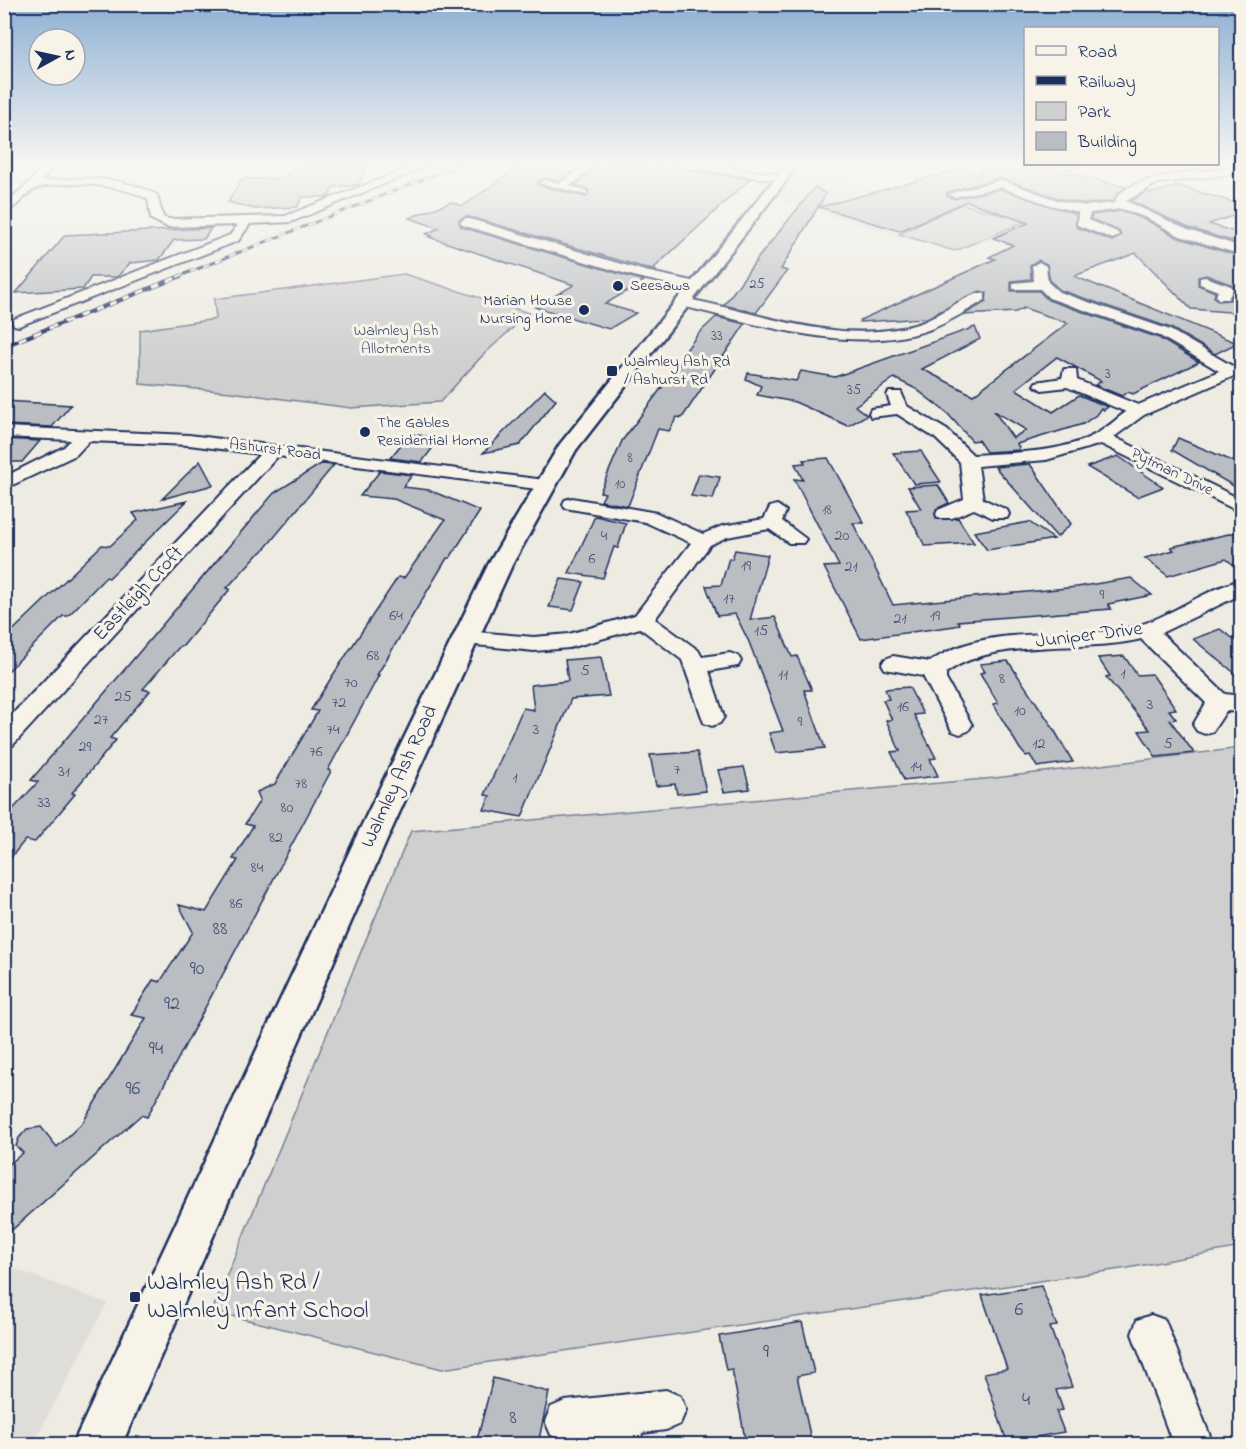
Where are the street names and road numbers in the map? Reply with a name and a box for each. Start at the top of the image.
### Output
street label: Ashurst Road [228,432,322,468]
street label: Pytman Drive [1127,442,1218,503]
street label: Eastleigh Croft [87,540,192,649]
street label: Juniper Drive [1034,615,1144,657]
street label: Walmley Ash Road [354,701,446,853]

